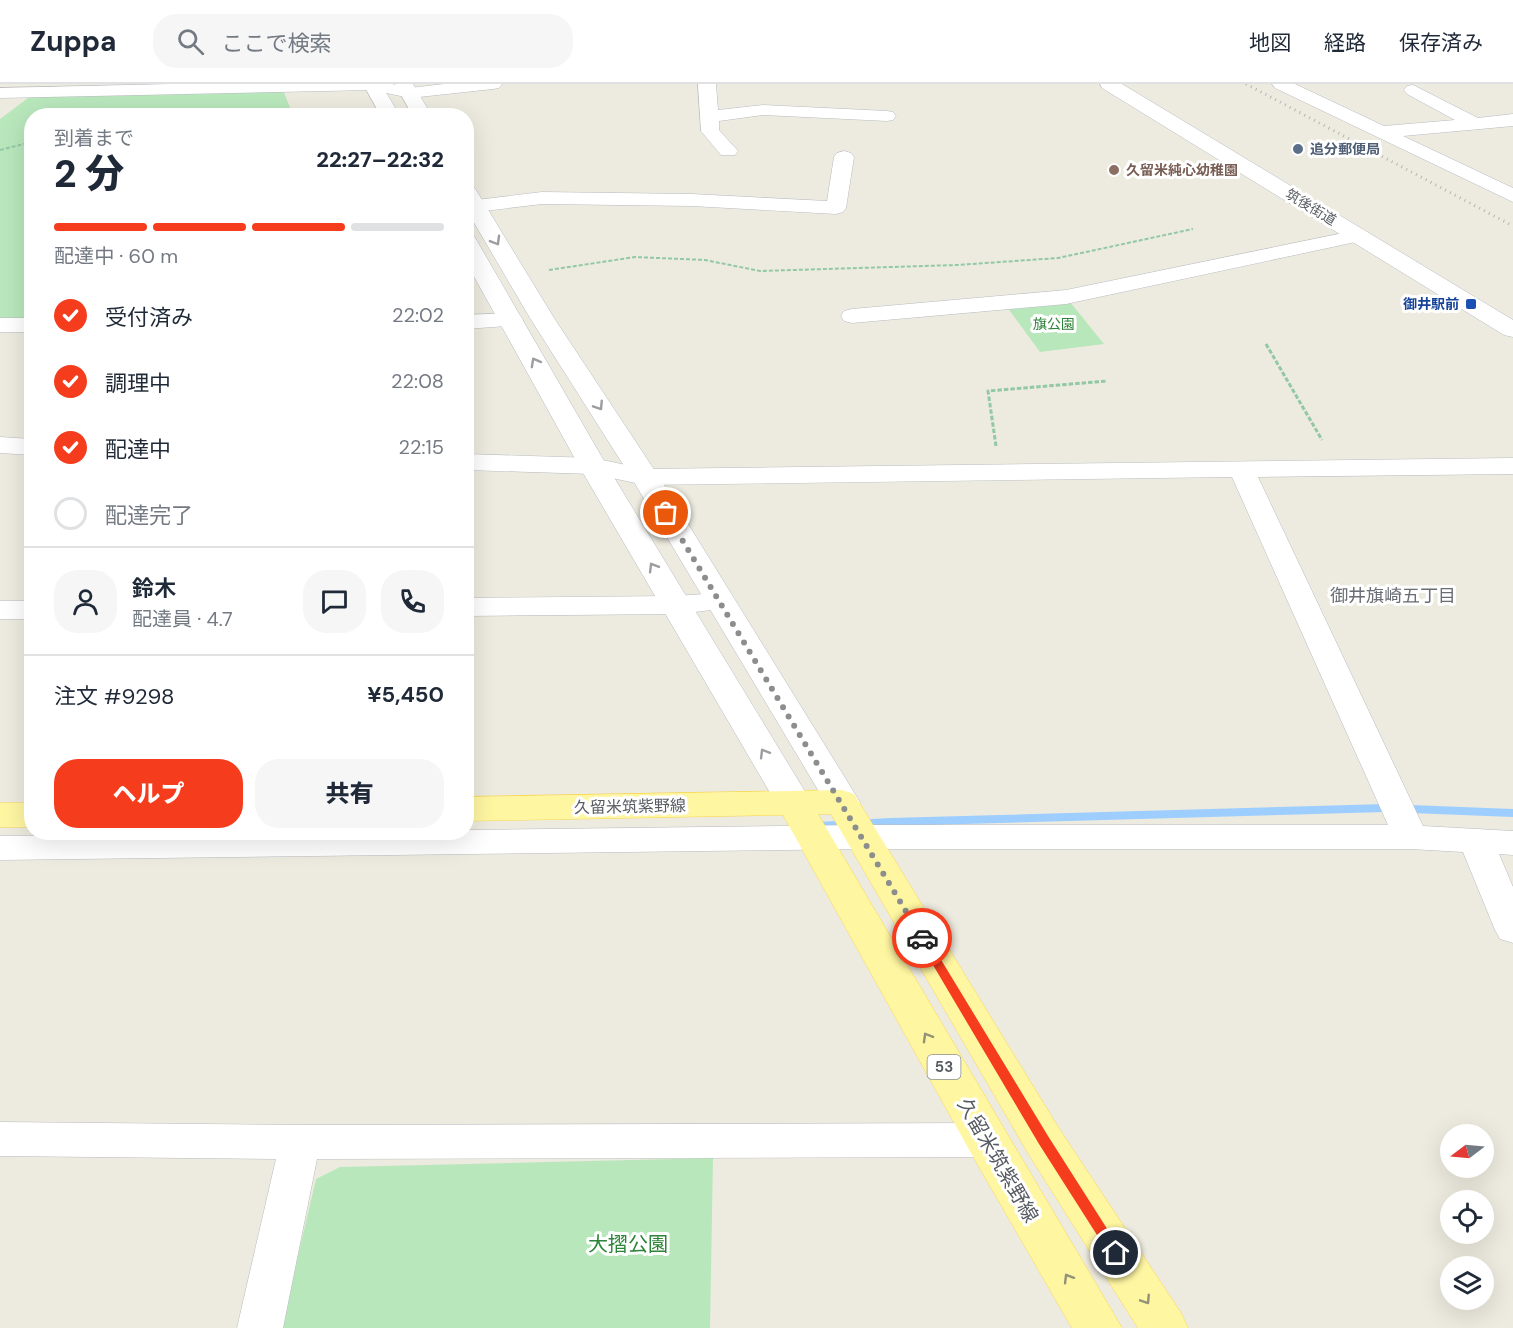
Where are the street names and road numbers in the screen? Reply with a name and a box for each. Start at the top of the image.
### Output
street label: 筑後街道 [1282,185,1340,229]
street label: 久留米筑紫野線 [574,795,686,818]
road number: 53 [928,1055,960,1079]
street label: 久留米筑紫野線 [952,1093,1044,1227]

